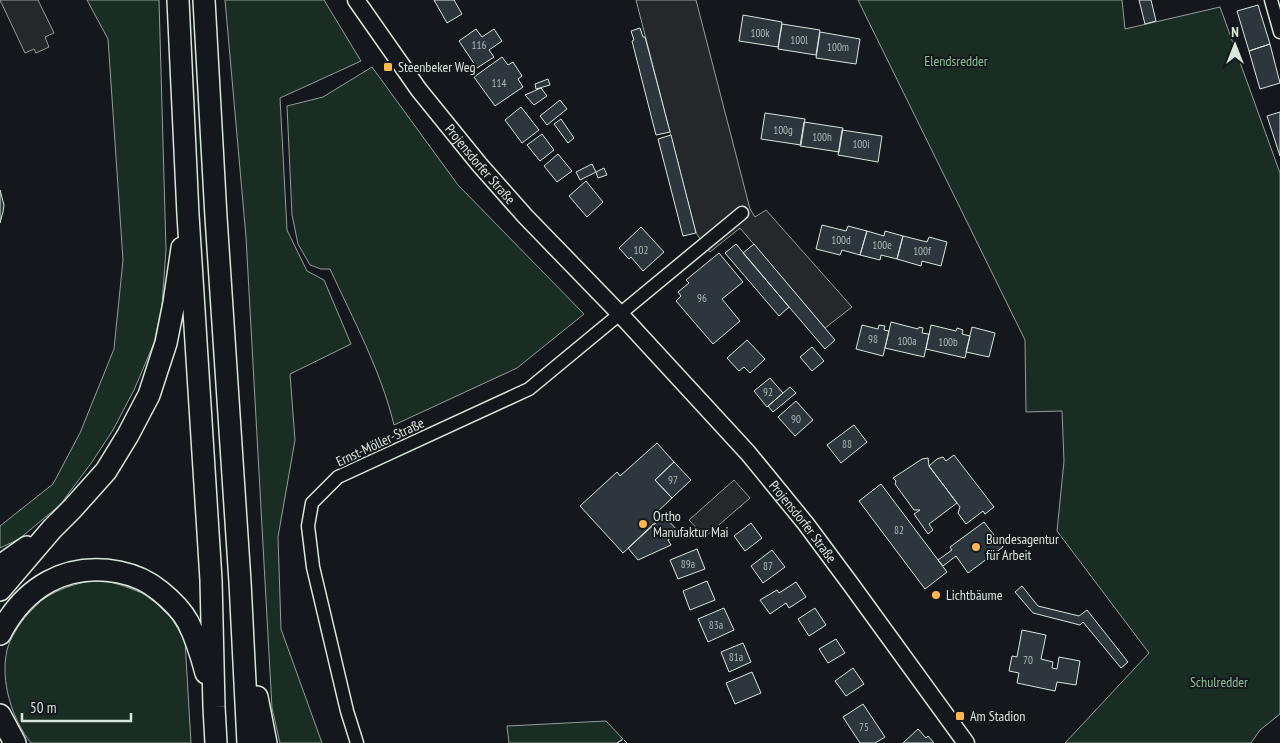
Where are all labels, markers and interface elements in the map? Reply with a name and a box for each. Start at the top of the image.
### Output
north arrow [1210,20,1260,70]
text: N [1231,23,1239,41]
house number: 100k [750,26,770,40]
house number: 100l [790,33,808,47]
house number: 116 [472,38,486,52]
house number: 100m [827,40,849,54]
park label: Elendsredder [924,52,988,70]
place label: Steenbeker Weg [398,58,475,76]
marker: Steenbeker Weg [382,61,394,73]
house number: 114 [492,76,506,90]
street label: Projensdorfer Straße [441,120,519,208]
house number: 100g [773,123,793,137]
house number: 100h [812,130,832,144]
house number: 100i [852,137,870,151]
house number: 100d [831,233,851,247]
house number: 100e [872,238,892,252]
house number: 102 [634,243,648,257]
house number: 100f [913,244,932,258]
house number: 96 [697,291,707,305]
house number: 98 [868,332,878,346]
house number: 100a [897,334,917,348]
house number: 100b [938,335,958,349]
house number: 92 [763,385,773,399]
house number: 90 [791,412,801,426]
street label: Ernst-Möller-Straße [333,414,427,470]
house number: 88 [842,437,852,451]
house number: 97 [668,473,678,487]
street label: Projensdorfer Straße [765,477,841,567]
place label: Ortho Manufaktur Mai [653,507,729,541]
marker: Ortho Manufaktur Mai [637,518,649,530]
house number: 82 [894,523,904,537]
place label: Bundesagentur für Arbeit [986,530,1059,564]
marker: Bundesagentur für Arbeit [970,541,982,553]
house number: 89a [681,557,695,571]
house number: 87 [763,559,773,573]
place label: Lichtbäume [946,586,1003,604]
marker: Lichtbäume [930,589,942,601]
house number: 83a [709,618,723,632]
house number: 81a [729,650,743,664]
house number: 70 [1023,653,1033,667]
park label: Schulredder [1190,673,1248,691]
scale bar [22,690,131,722]
text: 50 m [30,698,56,717]
place label: Am Stadion [970,707,1025,725]
marker: Am Stadion [954,710,966,722]
house number: 75 [859,720,869,734]

